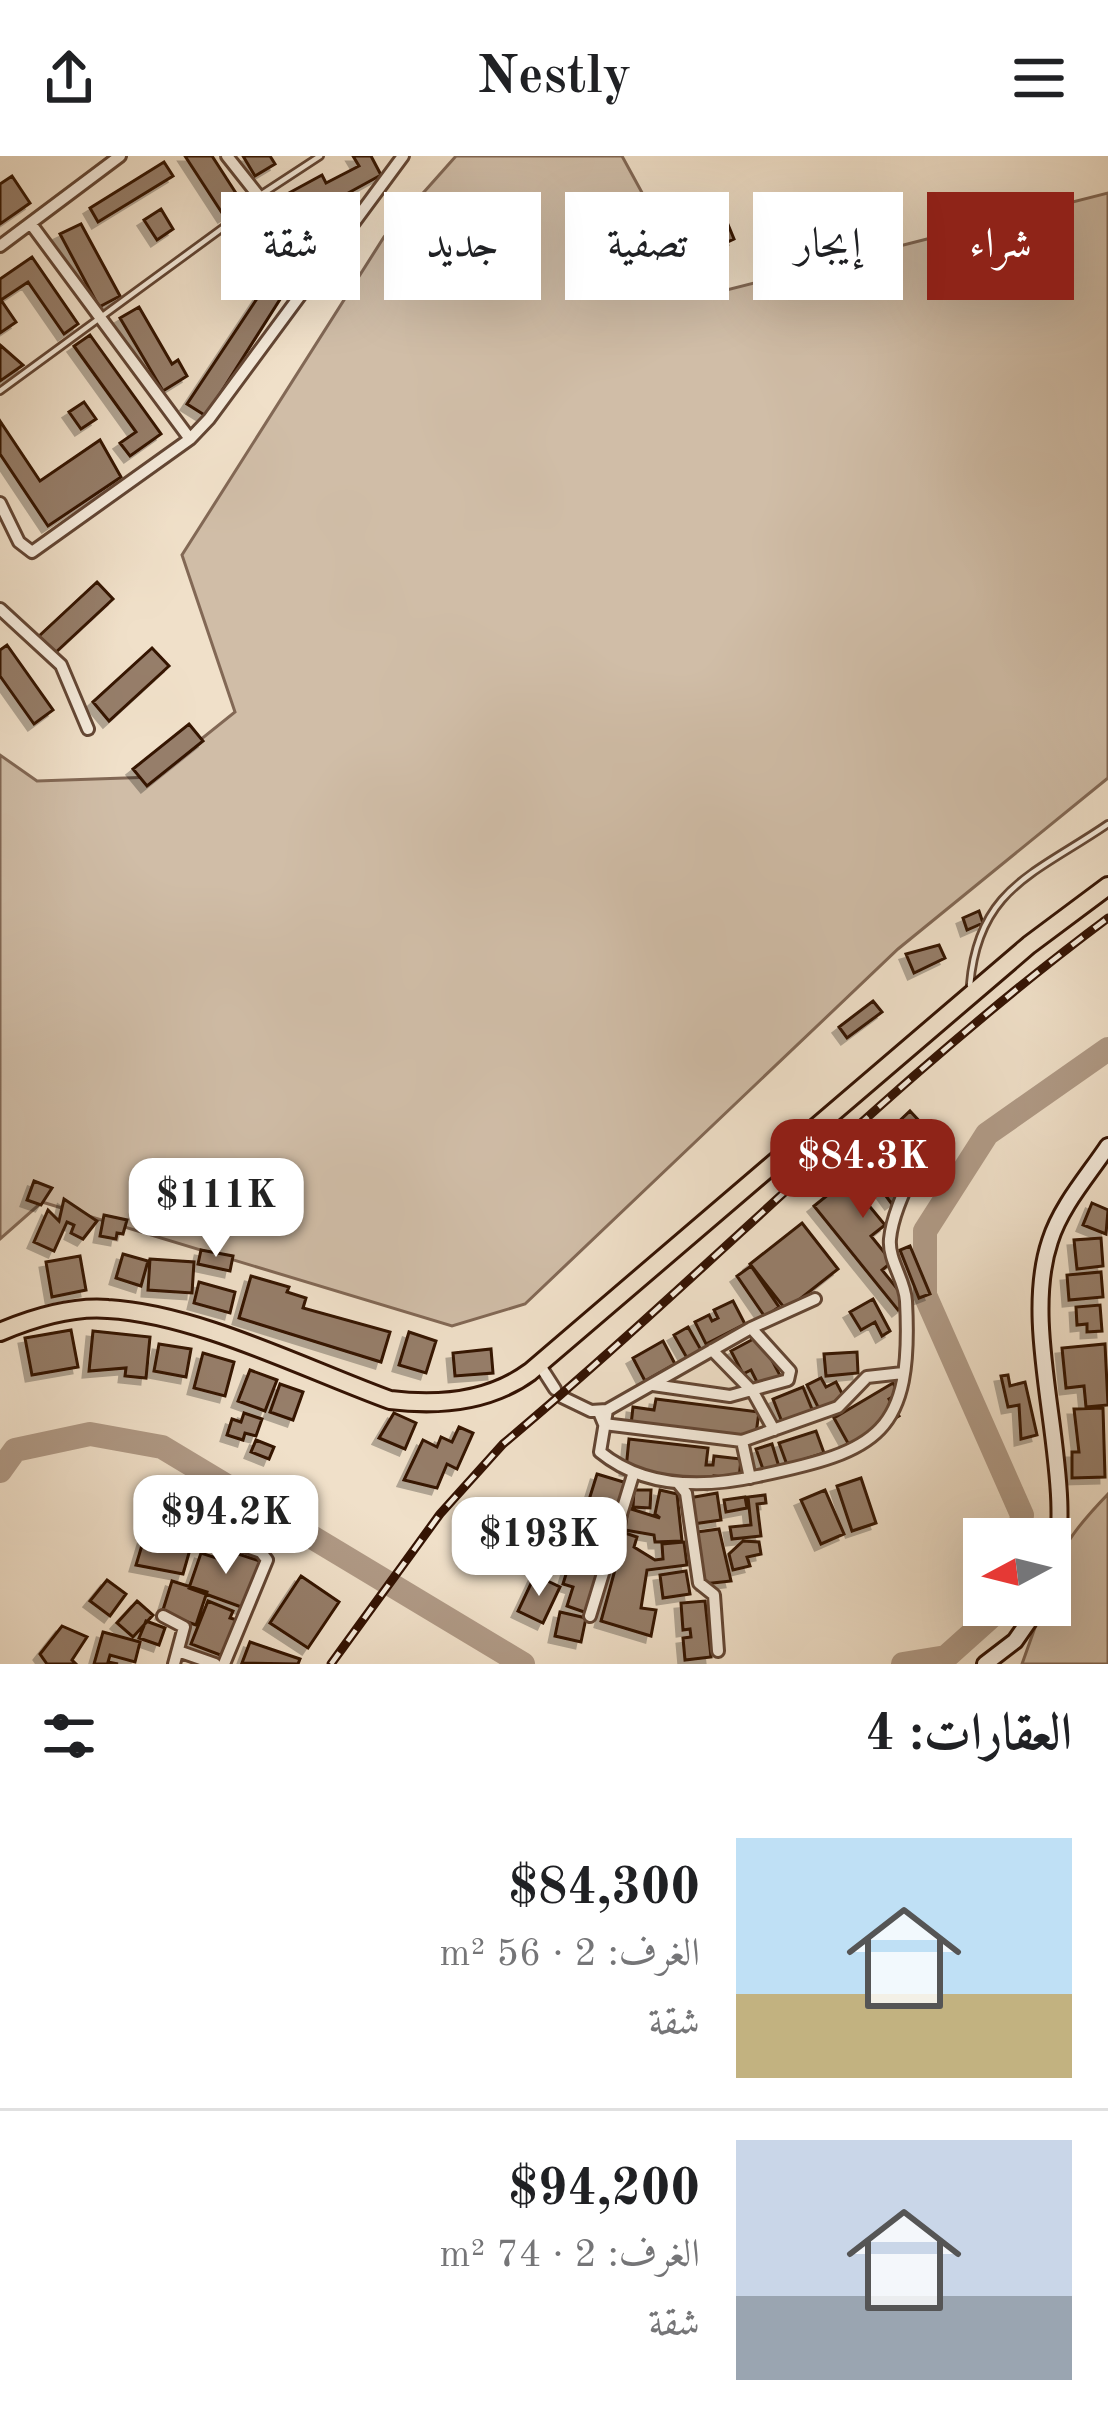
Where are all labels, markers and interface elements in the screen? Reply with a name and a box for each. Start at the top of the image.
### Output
icon: share [36,45,102,111]
icon: menu [1006,45,1072,111]
text: Nestly [477,51,631,105]
chip: شقة [221,192,360,300]
chip: جديد [384,192,541,300]
chip: تصفية [565,192,729,300]
chip: إيجار [753,192,903,300]
chip: شراء [927,192,1074,300]
pin: $84.3K [765,1119,961,1221]
text: $84.3K [797,1138,929,1177]
pin: $111K [132,1158,300,1260]
text: $111K [156,1177,276,1216]
pin: $94.2K [128,1475,324,1577]
text: $94.2K [160,1494,292,1533]
pin: $193K [455,1497,623,1599]
text: $193K [479,1516,599,1555]
north arrow [963,1518,1071,1626]
map controls [963,1518,1071,1626]
icon: filters [36,1703,102,1769]
text: العقارات: 4 [866,1710,1072,1761]
text: $84,300 [508,1864,700,1915]
icon: home [832,1886,976,2030]
text: الغرف: 2 · 56 m² [440,1935,700,1974]
text: شقة [648,2004,700,2043]
text: $94,200 [508,2165,700,2216]
icon: home [832,2188,976,2332]
text: الغرف: 2 · 74 m² [440,2236,700,2275]
text: شقة [648,2305,700,2344]

